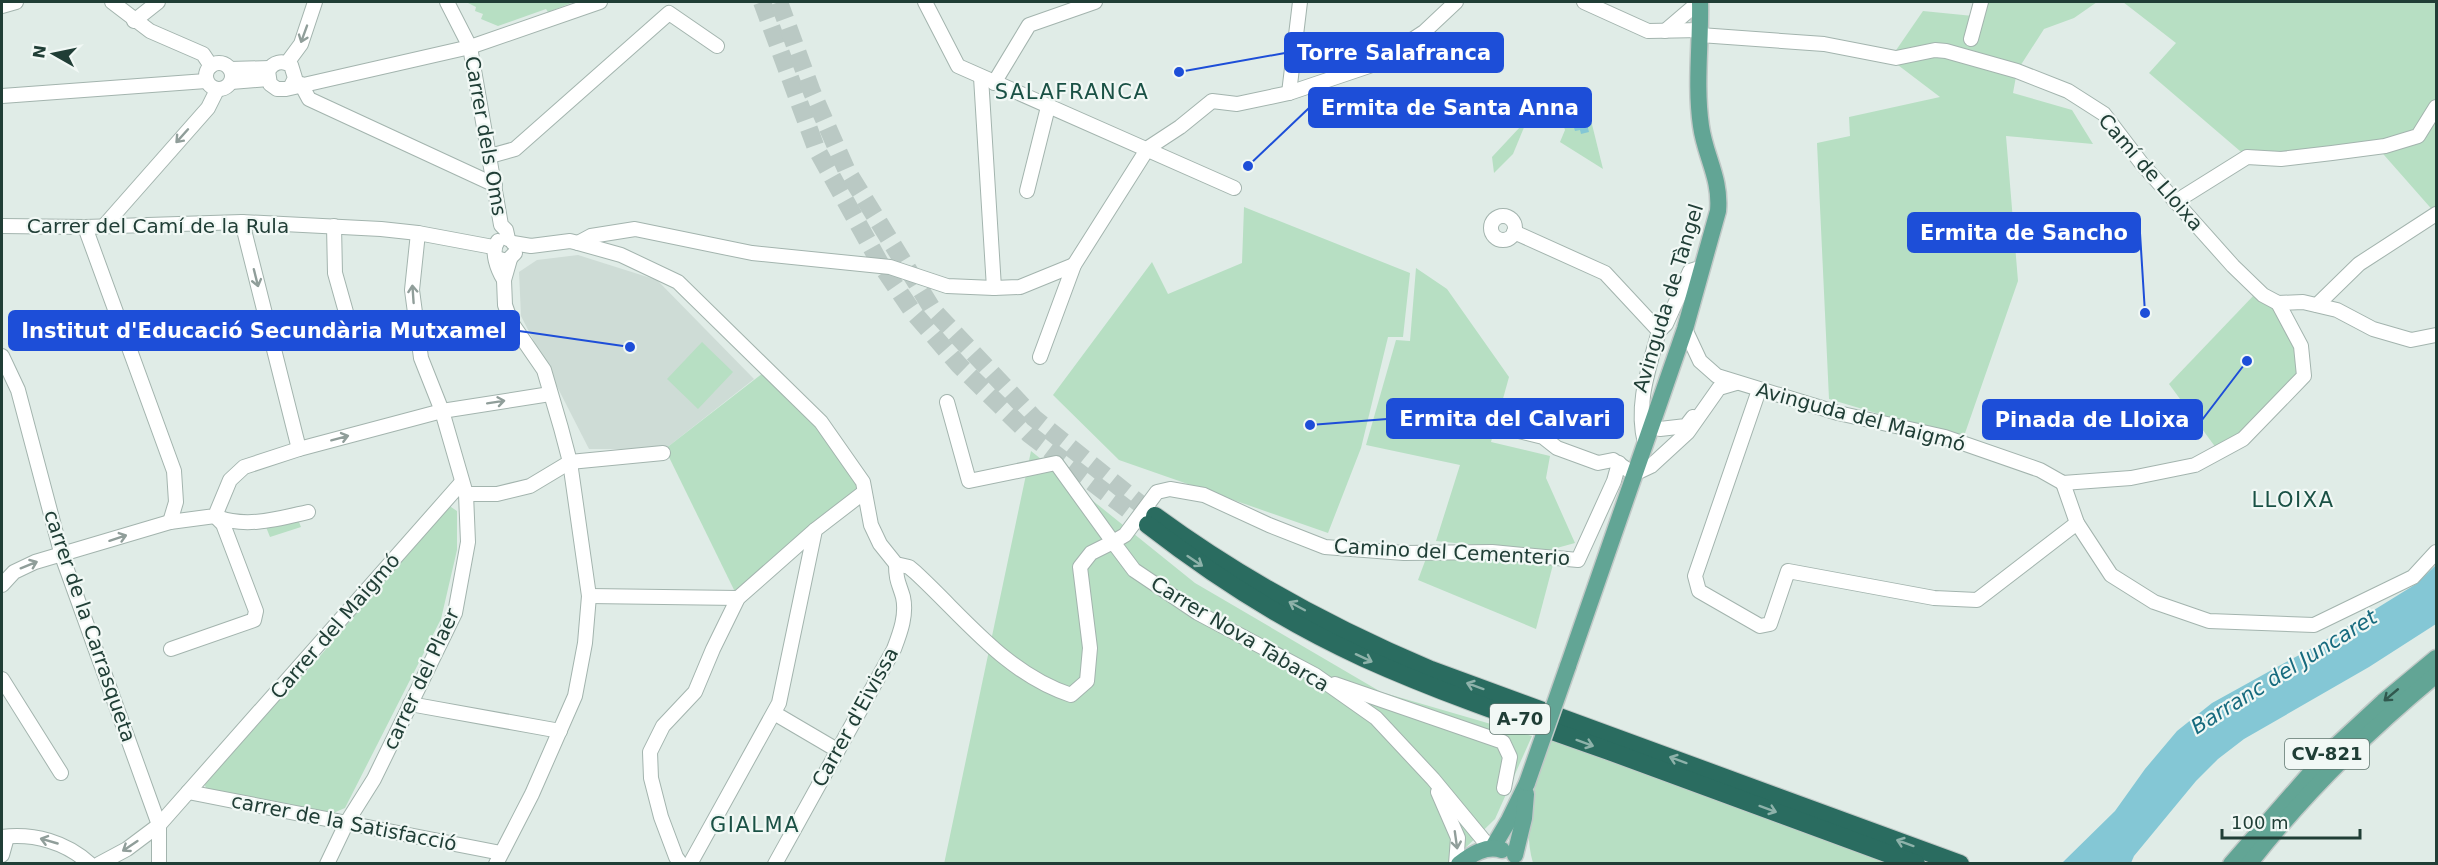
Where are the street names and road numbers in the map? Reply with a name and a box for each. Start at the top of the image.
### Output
street label: Carrer dels Oms [460,54,512,218]
street label: Camí de Lloixa [2094,108,2208,236]
street label: Avinguda de Tàngel [1628,201,1708,395]
street label: Carrer del Camí de la Rula [27,214,289,238]
street label: Avinguda del Maigmó [1754,378,1968,456]
street label: carrer de la Carrasqueta [39,507,141,745]
street label: Camino del Cementerio [1333,534,1571,570]
street label: Carrer del Maigmó [265,548,405,704]
street label: Carrer Nova Tabarca [1147,571,1333,697]
street label: carrer del Plaer [378,604,465,753]
street label: Carrer d'Eivissa [807,643,903,791]
road number: A-70 [1490,704,1550,734]
road number: CV-821 [2285,739,2369,769]
street label: carrer de la Satisfacció [229,788,459,856]

